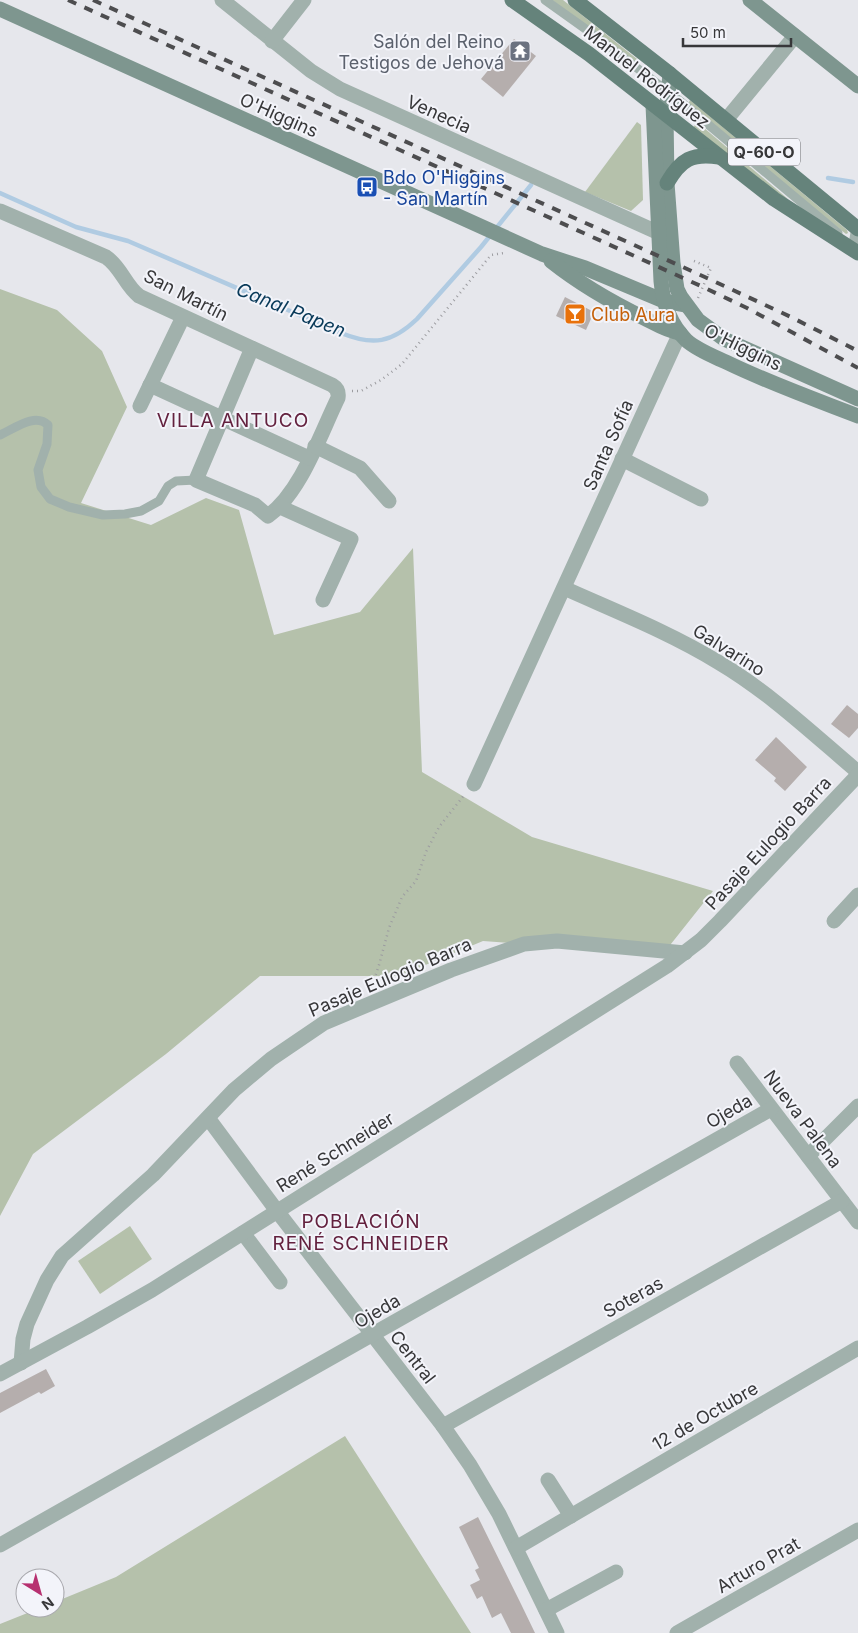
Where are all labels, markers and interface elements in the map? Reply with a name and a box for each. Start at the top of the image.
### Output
scale bar [683,15,790,47]
street label: Manuel Rodríguez [580,21,714,133]
text: 50 m [690,23,726,42]
place label: Salón del Reino Testigos de Jehová [339,31,504,73]
temple icon: Salón del Reino Testigos de Jehová [508,39,532,63]
street label: O'Higgins [237,88,321,142]
street label: Venecia [404,91,474,137]
road number: Q-60-O [728,138,800,166]
place label: Bdo O'Higgins - San Martín [383,167,505,209]
bus stop icon: Bdo O'Higgins - San Martín [355,175,379,199]
street label: San Martín [140,265,232,325]
water label: Canal Papen [233,278,349,342]
bar icon: Club Aura [563,302,587,326]
place label: Club Aura [591,304,675,325]
street label: O'Higgins [701,319,785,375]
street label: Santa Sofía [579,396,637,494]
district label: VILLA ANTUCO [157,409,309,432]
street label: Galvarino [689,620,769,680]
street label: Pasaje Eulogio Barra [701,772,835,914]
street label: Pasaje Eulogio Barra [305,933,475,1021]
street label: Nueva Palena [759,1066,847,1172]
street label: Ojeda [702,1089,756,1133]
street label: René Schneider [273,1107,398,1196]
district label: POBLACIÓN RENÉ SCHNEIDER [272,1210,450,1255]
street label: Soteras [600,1272,666,1322]
street label: Ojeda [350,1289,404,1333]
street label: Central [386,1326,440,1388]
street label: 12 de Octubre [648,1377,762,1455]
street label: Arturo Prat [713,1533,803,1597]
north arrow [15,1568,65,1618]
text: N [39,1594,58,1614]

